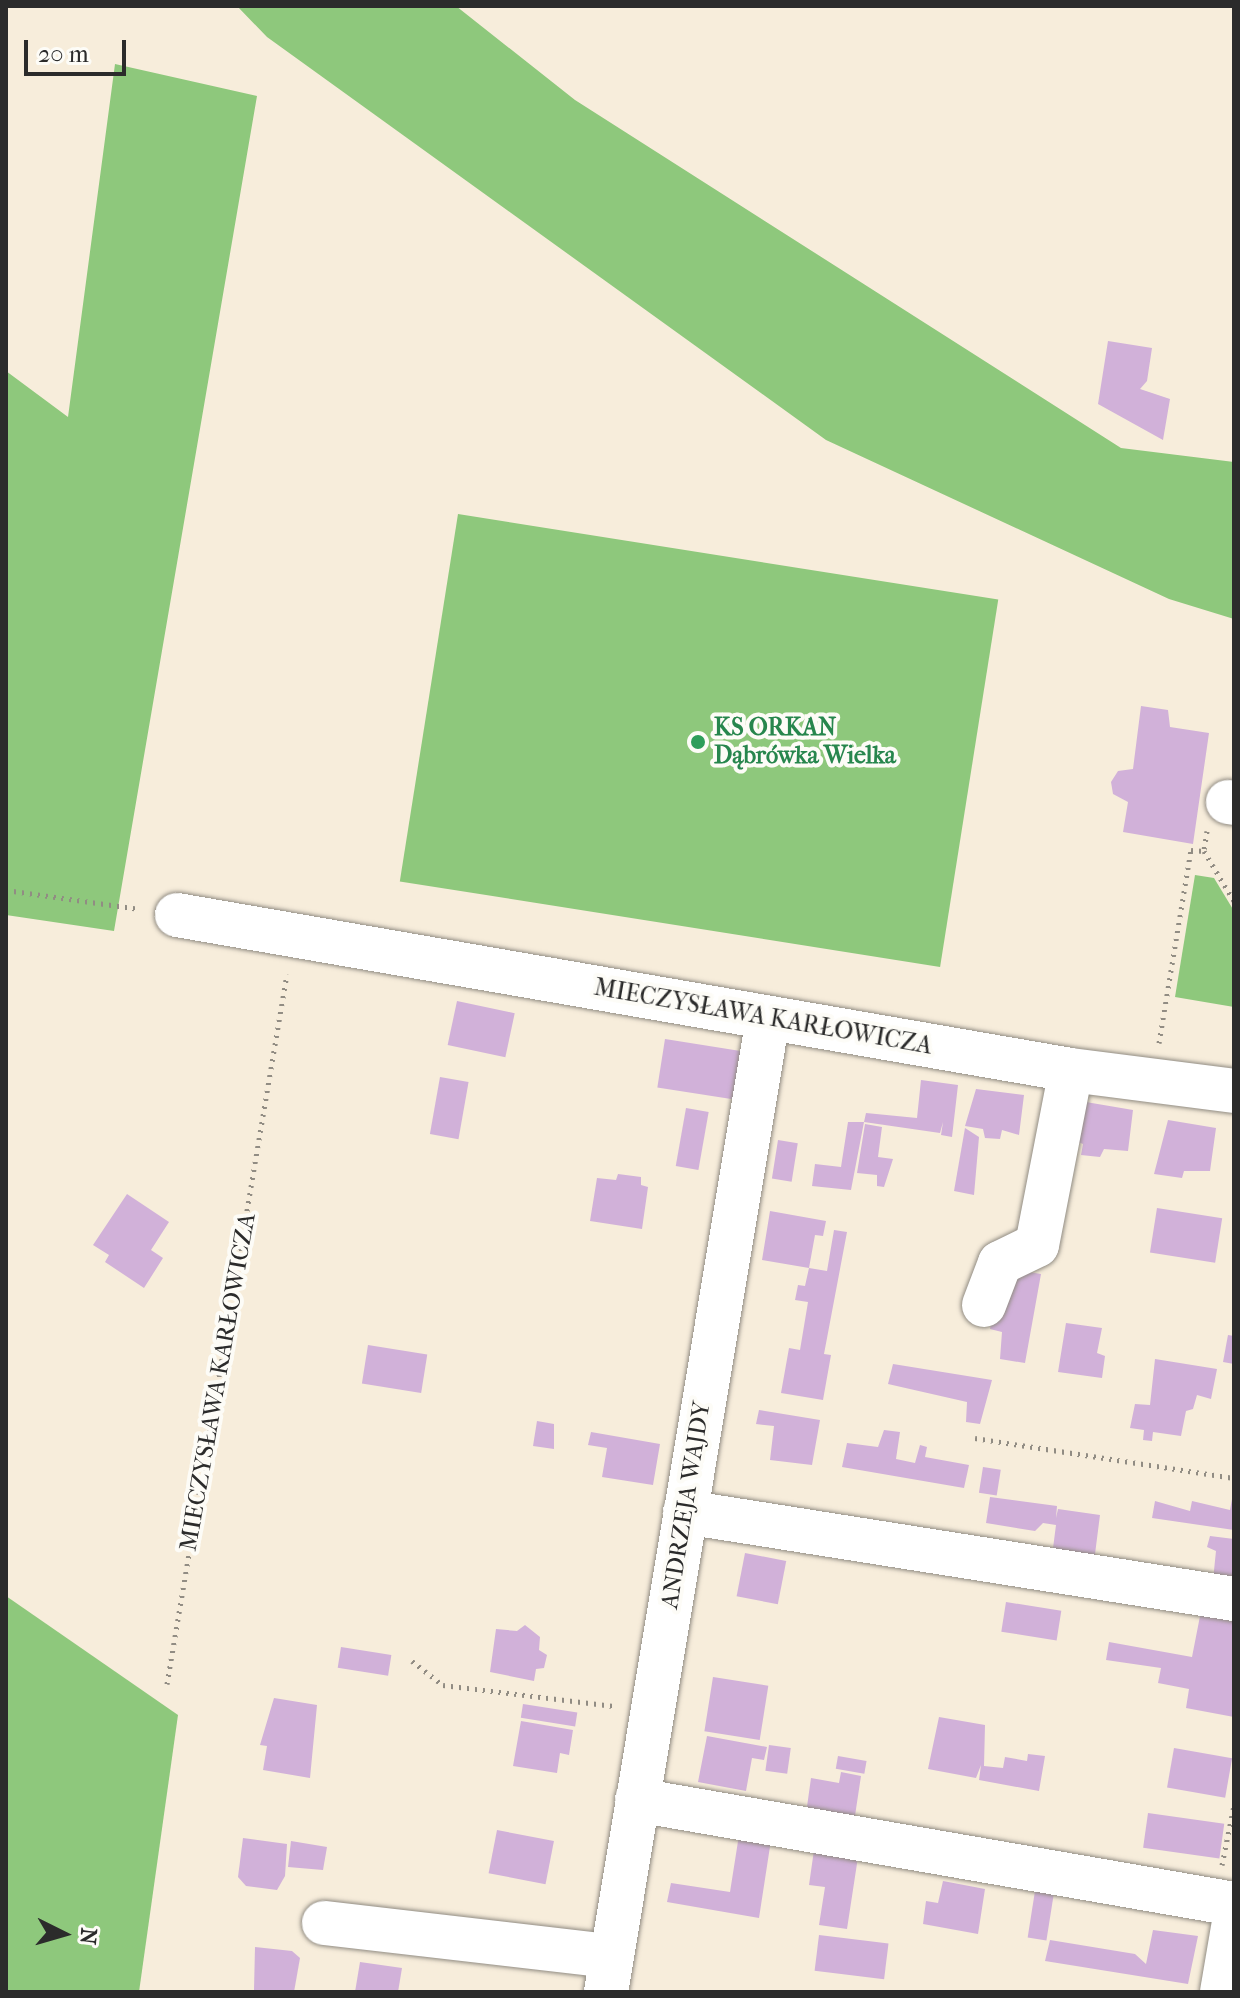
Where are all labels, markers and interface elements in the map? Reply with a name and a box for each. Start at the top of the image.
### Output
scale bar [28,24,130,74]
text: 20 m [38,40,89,68]
place label: KS ORKAN Dąbrówka Wielka [714,714,896,770]
marker: KS ORKAN Dąbrówka Wielka [689,733,707,751]
street label: MIECZYSŁAWA KARŁOWICZA [592,973,934,1061]
street label: MIECZYSŁAWA KARŁOWICZA [174,1211,262,1553]
street label: ANDRZEJA WAJDY [655,1399,717,1611]
north arrow [24,1894,104,1974]
text: N [74,1927,102,1946]

